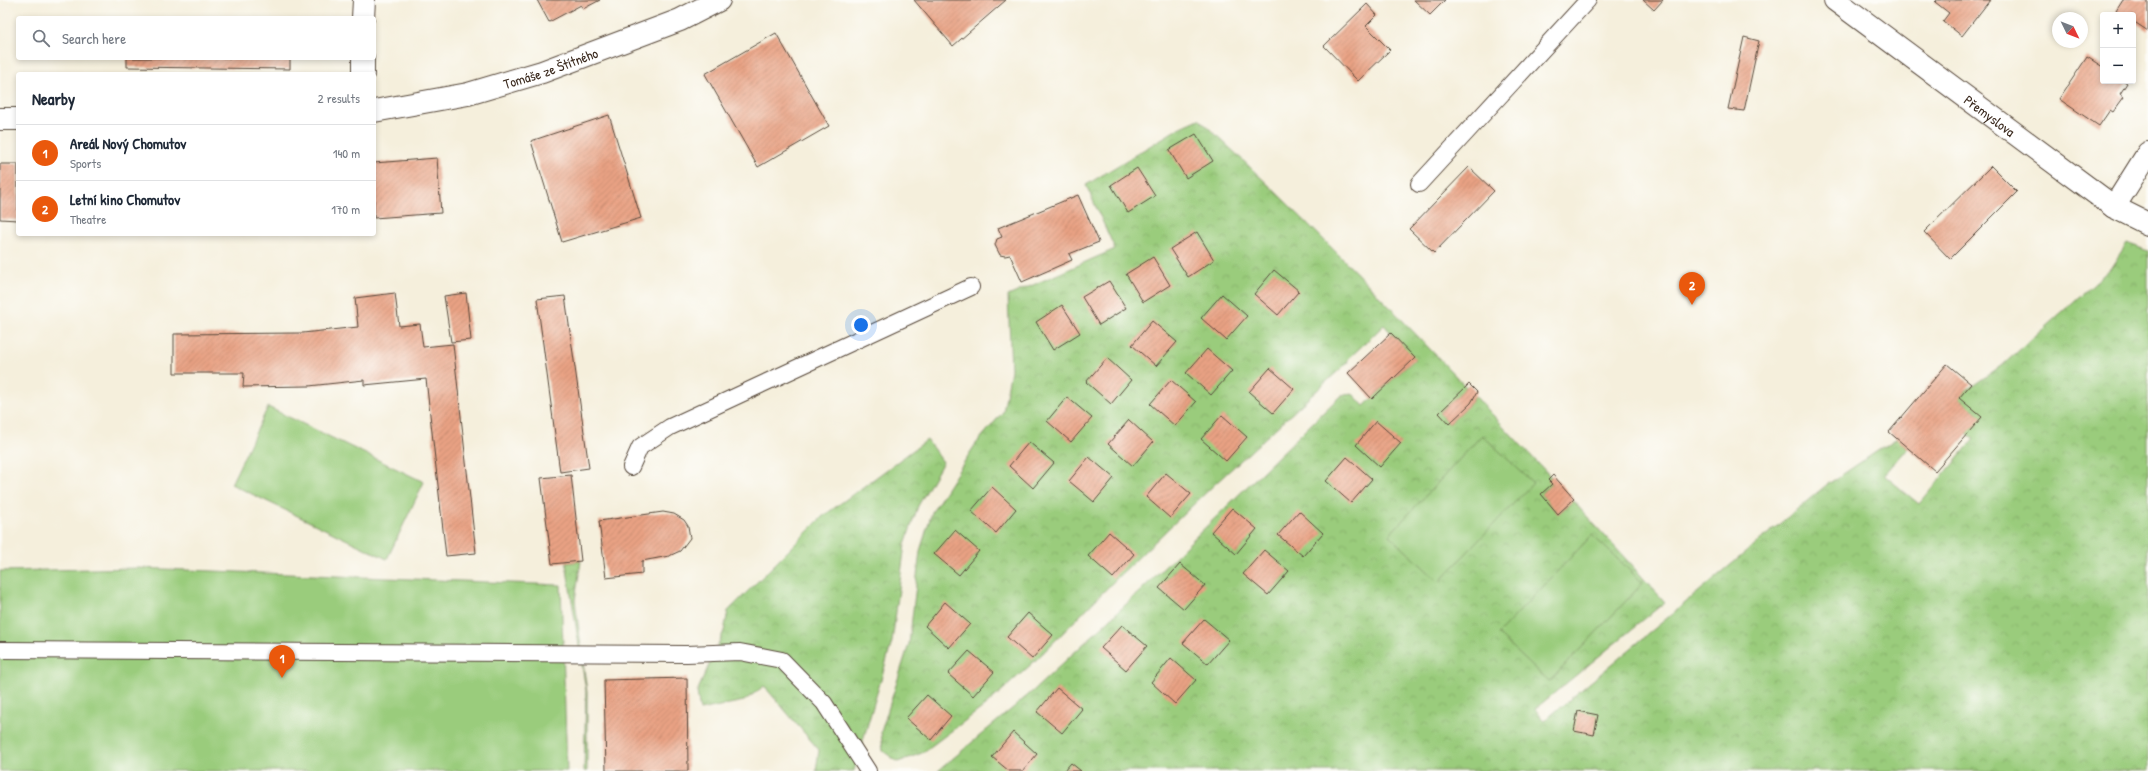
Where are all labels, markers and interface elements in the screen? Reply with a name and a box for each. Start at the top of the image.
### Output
north arrow [2052,12,2088,48]
map controls [2100,12,2136,84]
button: + [2100,12,2136,48]
search box [16,16,376,60]
icon: search [30,27,52,49]
text: Search here [62,28,126,49]
street label: Tomáše ze Štítného [501,42,601,93]
button: − [2100,48,2136,84]
text: Nearby [32,87,75,110]
text: 2 results [318,89,360,107]
street label: Přemyslova [1961,90,2020,141]
text: Areál Nový Chomutov [70,133,186,154]
text: 1 [43,144,47,162]
text: 140 m [333,144,360,162]
text: Sports [70,154,101,172]
text: Letní kino Chomutov [70,189,180,210]
text: 2 [42,200,48,218]
text: 170 m [331,200,360,218]
text: Theatre [70,210,106,228]
pin: 2 [1679,272,1705,305]
your location [851,315,871,335]
pin: 1 [269,645,295,678]

